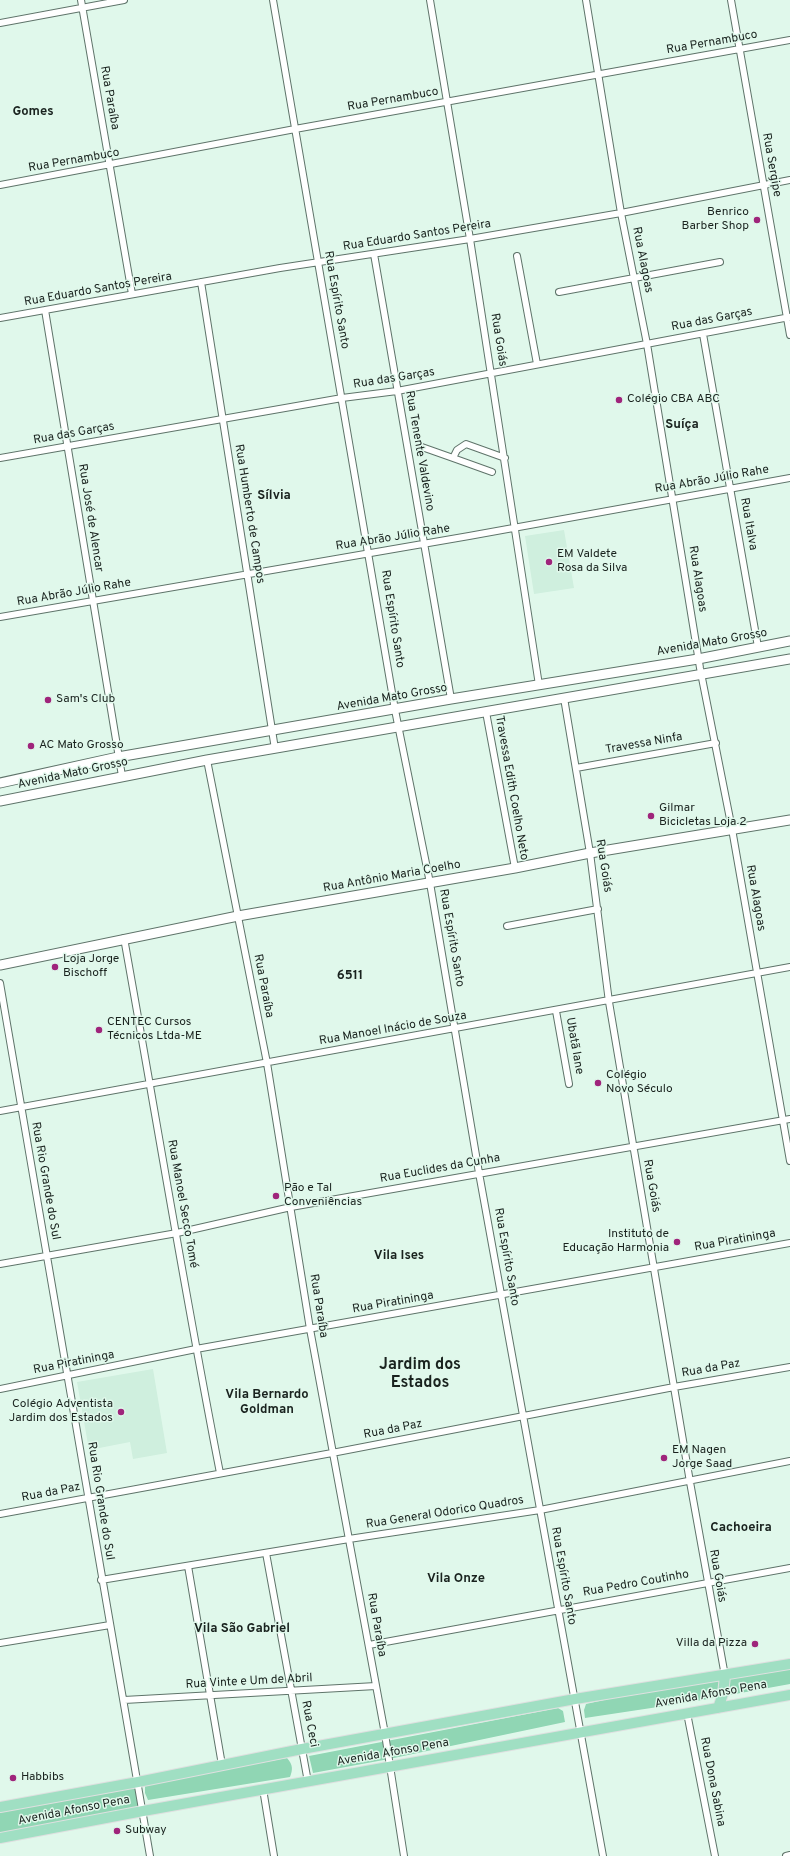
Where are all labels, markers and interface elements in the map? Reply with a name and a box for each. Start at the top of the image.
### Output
street label: Rua Pernambuco [665,28,759,58]
street label: Rua Paraíba [96,65,122,131]
street label: Rua Pernambuco [346,85,440,115]
district label: Gomes [12,104,54,120]
street label: Rua Sergipe [758,132,784,198]
street label: Rua Pernambuco [27,146,121,176]
place label: Benrico Barber Shop [681,206,749,234]
marker: Benrico Barber Shop [752,215,762,225]
street label: Rua Eduardo Santos Pereira [342,217,492,255]
street label: Rua Alagoas [629,226,655,294]
street label: Rua Espírito Santo [320,250,352,350]
street label: Rua Eduardo Santos Pereira [23,270,173,310]
street label: Rua das Garças [670,305,754,335]
street label: Rua Goiás [487,312,509,368]
street label: Rua das Garças [352,365,436,393]
street label: Rua Tenente Valdevino [401,390,437,512]
place label: Colégio CBA ABC [627,393,720,407]
marker: Colégio CBA ABC [614,395,624,405]
district label: Suíça [665,417,699,433]
street label: Rua das Garças [32,420,116,448]
street label: Rua Humberto de Campos [231,443,267,585]
street label: Rua José de Alencar [74,463,106,573]
street label: Rua Abrão Júlio Rahe [654,463,770,497]
district label: Sílvia [257,488,291,504]
street label: Rua Italva [736,497,760,551]
street label: Rua Abrão Júlio Rahe [335,522,451,554]
street label: Rua Alagoas [685,545,709,613]
place label: EM Valdete Rosa da Silva [557,548,627,576]
marker: EM Valdete Rosa da Silva [544,557,554,567]
street label: Rua Espírito Santo [377,569,407,669]
street label: Rua Abrão Júlio Rahe [16,576,132,610]
street label: Avenida Mato Grosso [655,626,769,660]
street label: Avenida Mato Grosso [335,681,449,715]
place label: Sam's Club [56,693,115,707]
marker: Sam's Club [43,695,53,705]
street label: Travessa Edith Coelho Neto [491,715,531,861]
street label: Travessa Ninfa [604,730,684,758]
place label: AC Mato Grosso [39,739,124,753]
marker: AC Mato Grosso [26,741,36,751]
street label: Avenida Mato Grosso [17,755,129,793]
place label: Gilmar Bicicletas Loja 2 [659,802,747,830]
marker: Gilmar Bicicletas Loja 2 [646,811,656,821]
street label: Rua Goiás [592,838,614,894]
street label: Rua Antônio Maria Coelho [322,858,462,896]
street label: Rua Alagoas [742,864,768,932]
street label: Rua Espírito Santo [435,888,467,988]
place label: Loja Jorge Bischoff [63,953,119,981]
street label: Rua Paraíba [250,953,276,1019]
marker: Loja Jorge Bischoff [50,962,60,972]
district label: 6511 [337,968,363,984]
street label: Rua Manoel Inácio de Souza [318,1009,468,1049]
place label: CENTEC Cursos Técnicos Ltda-ME [107,1016,202,1044]
street label: Ubatã lane [562,1016,586,1076]
marker: CENTEC Cursos Técnicos Ltda-ME [94,1025,104,1035]
place label: Colégio Novo Século [606,1069,673,1097]
marker: Colégio Novo Século [593,1078,603,1088]
street label: Rua Rio Grande do Sul [28,1121,62,1241]
street label: Rua Manoel Secco Tomé [164,1139,200,1269]
street label: Rua Euclides da Cunha [379,1151,501,1187]
street label: Rua Goiás [639,1158,663,1214]
place label: Pão e Tal Conveniências [284,1182,362,1210]
marker: Pão e Tal Conveniências [271,1191,281,1201]
street label: Rua Espírito Santo [490,1207,522,1307]
street label: Rua Piratininga [693,1227,777,1255]
place label: Instituto de Educação Harmonia [563,1228,669,1256]
marker: Instituto de Educação Harmonia [672,1237,682,1247]
district label: Vila Ises [374,1248,424,1264]
street label: Rua Paraíba [306,1273,330,1339]
street label: Rua Piratininga [351,1289,435,1317]
street label: Rua Piratininga [32,1348,116,1378]
district label: Jardim dos Estados [379,1356,461,1394]
street label: Rua da Paz [681,1357,741,1381]
district label: Vila Bernardo Goldman [225,1387,309,1418]
place label: Colégio Adventista Jardim dos Estados [9,1398,113,1426]
marker: Colégio Adventista Jardim dos Estados [116,1407,126,1417]
street label: Rua da Paz [363,1417,423,1443]
street label: Rua Rio Grande do Sul [84,1441,116,1561]
place label: EM Nagen Jorge Saad [672,1444,732,1472]
marker: EM Nagen Jorge Saad [659,1453,669,1463]
street label: Rua da Paz [21,1480,81,1506]
street label: Rua General Odorico Quadros [365,1493,525,1533]
district label: Cachoeira [710,1520,772,1536]
street label: Rua Espírito Santo [547,1526,579,1626]
street label: Rua Goiás [705,1548,729,1604]
street label: Rua Pedro Coutinho [582,1568,690,1600]
district label: Vila Onze [427,1571,485,1587]
street label: Rua Paraíba [363,1592,389,1658]
district label: Vila São Gabriel [194,1621,290,1637]
place label: Villa da Pizza [676,1637,747,1651]
marker: Villa da Pizza [750,1639,760,1649]
street label: Rua Vinte e Um de Abril [185,1671,313,1693]
street label: Avenida Afonso Pena [654,1678,768,1712]
street label: Rua Ceci [297,1699,321,1749]
street label: Avenida Afonso Pena [336,1736,450,1770]
street label: Rua Dona Sabina [696,1736,728,1828]
place label: Habbibs [21,1771,64,1785]
marker: Habbibs [8,1773,18,1783]
street label: Avenida Afonso Pena [17,1793,131,1829]
place label: Subway [125,1824,167,1838]
marker: Subway [112,1826,122,1836]

